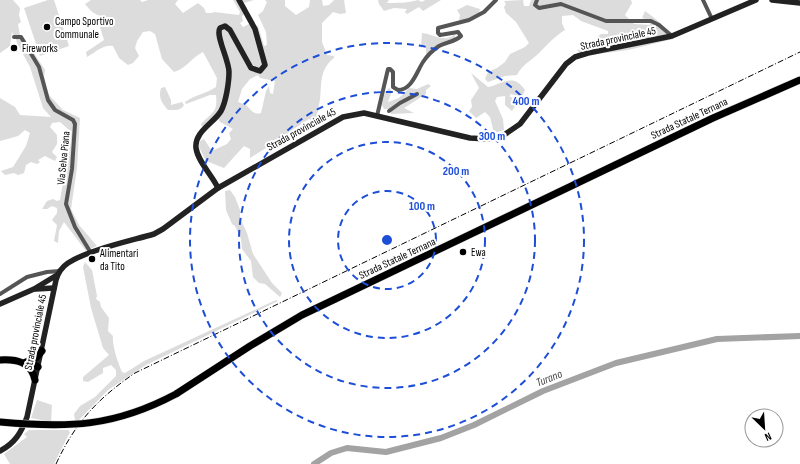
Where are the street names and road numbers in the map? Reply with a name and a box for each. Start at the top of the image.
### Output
street label: Strada provinciale 45 [579,24,657,53]
street label: Strada Statale Ternana [649,95,730,142]
street label: Strada provinciale 45 [265,105,338,154]
street label: Via Selva Piana [54,130,73,186]
street label: Strada Statale Ternana [357,235,438,282]
street label: Strada provinciale 45 [22,293,49,371]

